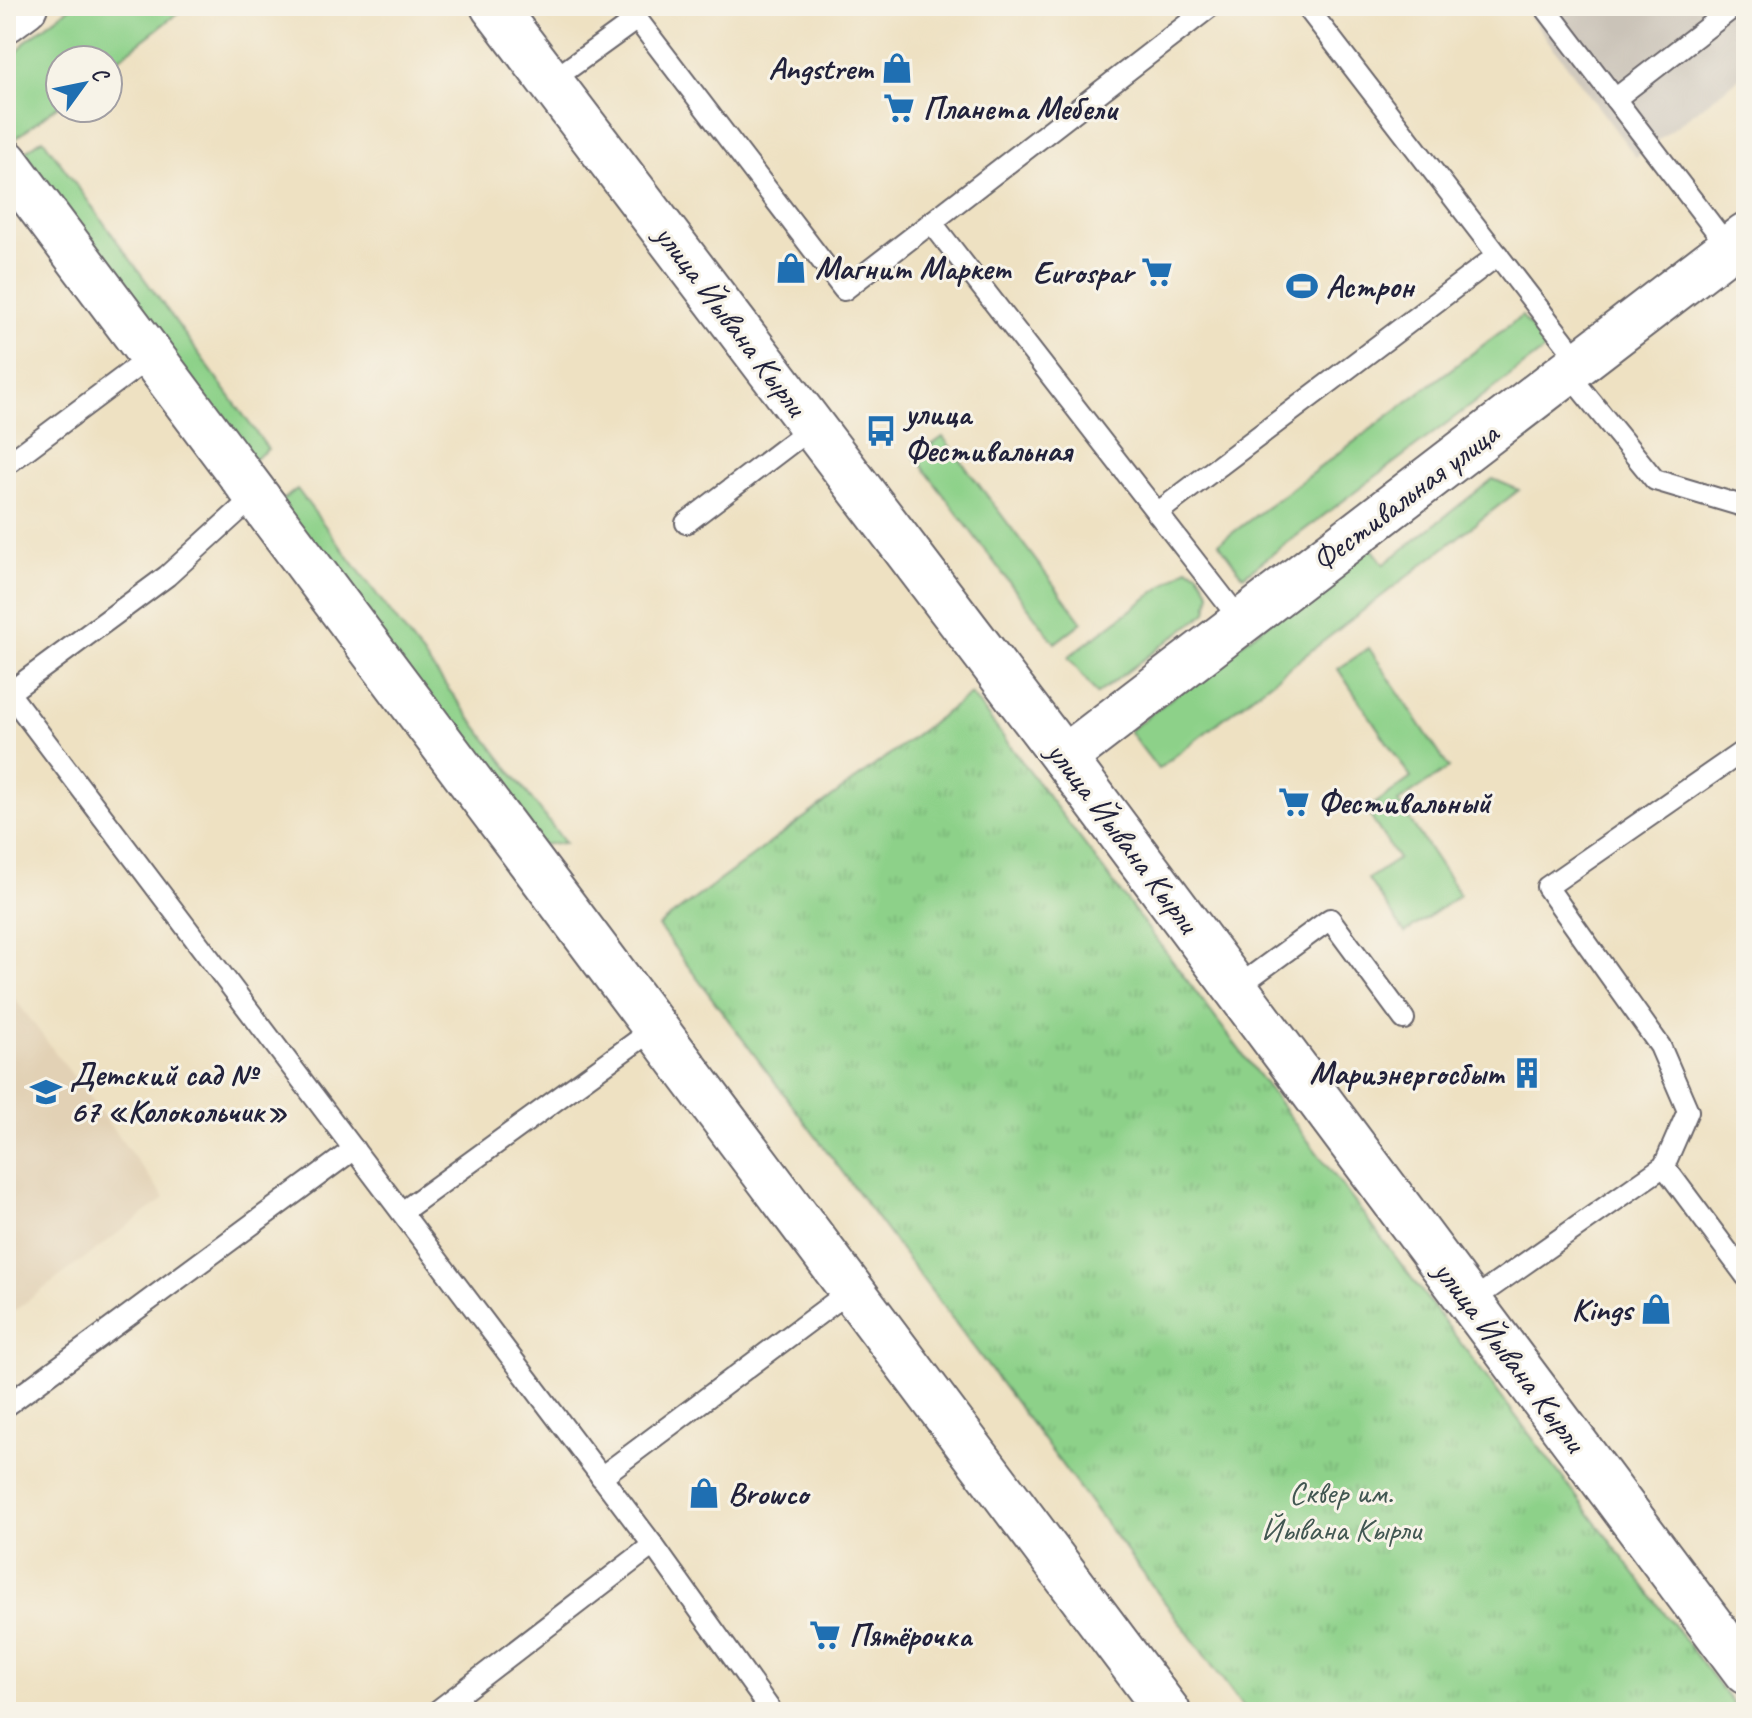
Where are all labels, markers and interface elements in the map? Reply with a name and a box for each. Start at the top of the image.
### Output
north arrow [44,44,124,124]
place label: Angstrem [768,48,875,89]
shop icon: Angstrem [880,51,914,85]
text: С [85,61,116,88]
place label: Планета Мебели [923,88,1119,129]
supermarket icon: Планета Мебели [882,91,916,125]
street label: улица Йывана Кырли [644,214,818,426]
place label: Магнит Маркет [815,248,1012,289]
shop icon: Магнит Маркет [774,251,808,285]
place label: Eurospar [1033,252,1136,293]
supermarket icon: Eurospar [1140,255,1174,289]
place label: Астрон [1326,266,1416,307]
sports icon: Астрон [1285,269,1319,303]
place label: улица Фестивальная [902,393,1075,471]
street label: Фестивальная улица [1303,412,1508,581]
bus stop icon: улица Фестивальная [864,414,898,448]
street label: улица Йывана Кырли [1036,731,1210,943]
place label: Фестивальный [1318,782,1493,823]
supermarket icon: Фестивальный [1277,785,1311,819]
place label: Мариэнергосбыт [1310,1053,1506,1094]
place label: Детский сад № 67 «Колокольчик» [70,1054,287,1132]
building icon: Мариэнергосбыт [1510,1056,1544,1090]
school or university icon: Детский сад № 67 «Колокольчик» [29,1075,63,1109]
street label: улица Йывана Кырли [1423,1250,1597,1462]
place label: Kings [1572,1289,1635,1330]
shop icon: Kings [1639,1292,1673,1326]
park label: Сквер им. Йывана Кырли [1261,1472,1423,1550]
place label: Browco [728,1473,812,1514]
shop icon: Browco [687,1476,721,1510]
place label: Пятёрочка [849,1615,974,1656]
supermarket icon: Пятёрочка [808,1618,842,1652]

